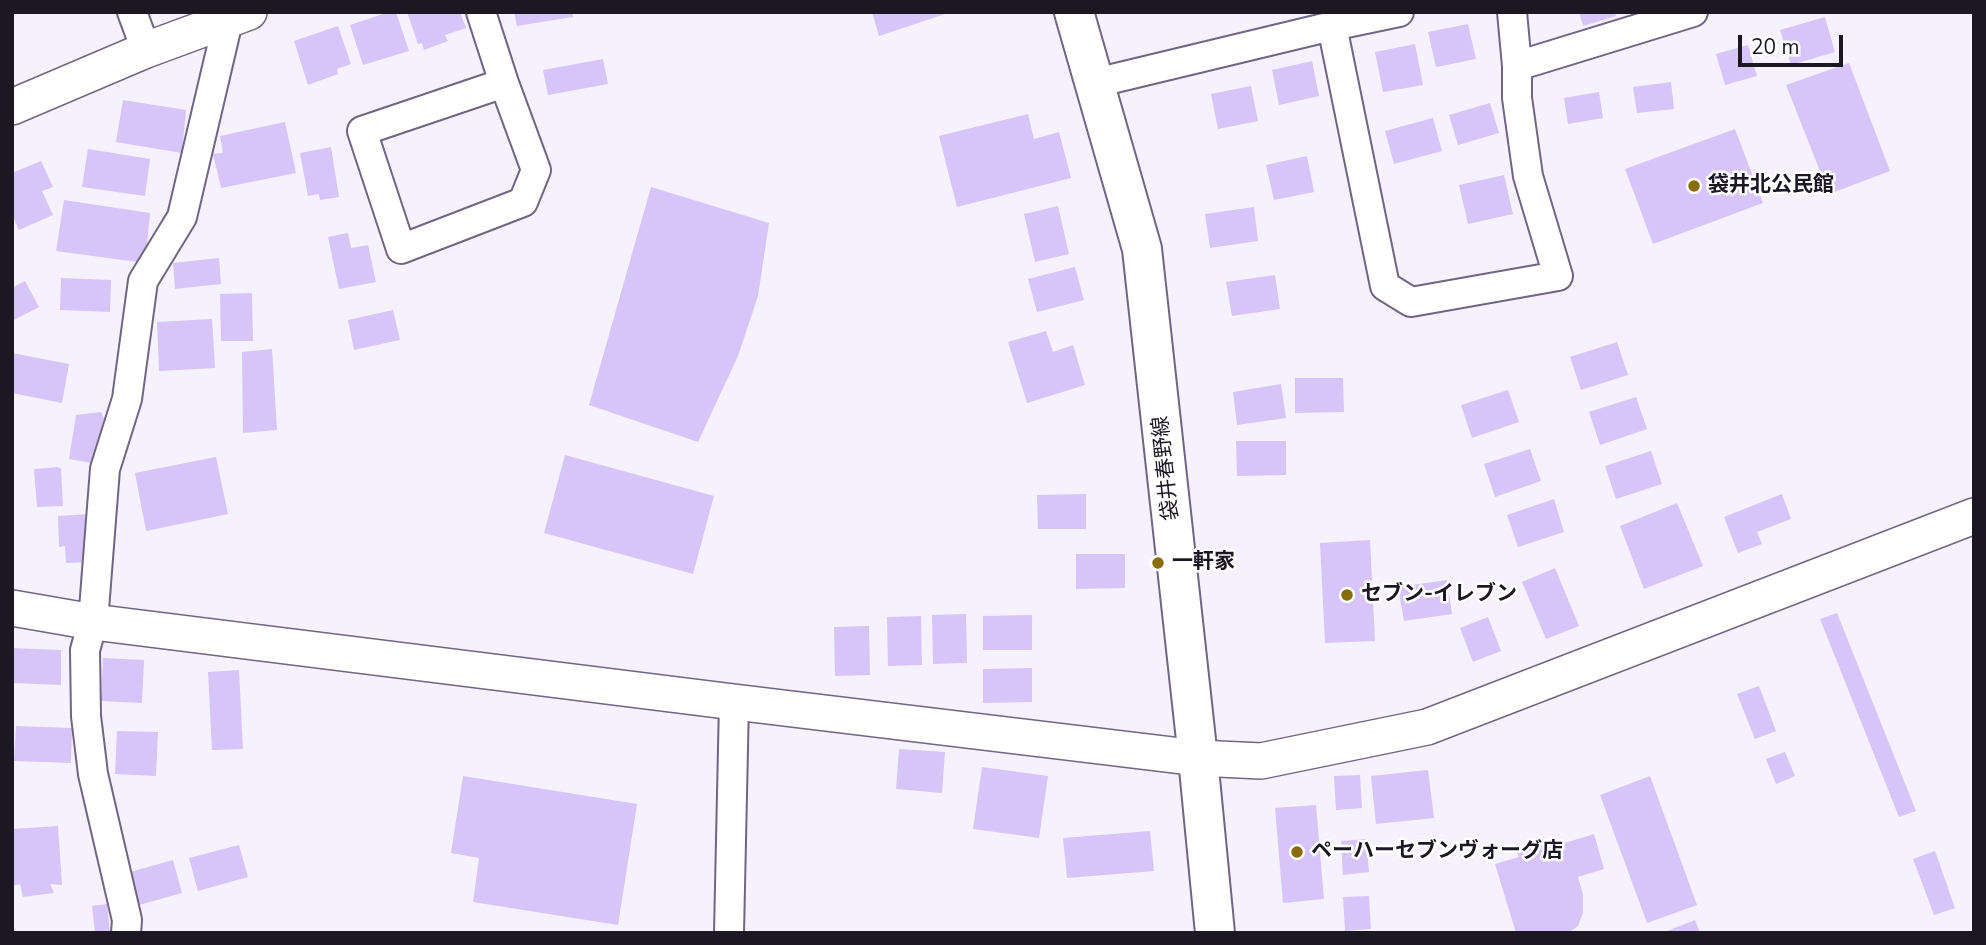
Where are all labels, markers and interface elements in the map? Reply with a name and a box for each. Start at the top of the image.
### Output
scale bar [1741,21,1846,65]
text: 20 m [1751,33,1800,61]
place label: 袋井北公民館 [1708,173,1834,199]
marker: 袋井北公民館 [1686,178,1702,194]
street label: 袋井春野線 [1149,414,1185,522]
place label: 一軒家 [1172,550,1235,576]
marker: 一軒家 [1150,555,1166,571]
place label: セブン-イレブン [1361,582,1517,608]
marker: セブン-イレブン [1339,587,1355,603]
place label: ペーハーセブンヴォーグ店 [1311,839,1563,865]
marker: ペーハーセブンヴォーグ店 [1289,844,1305,860]

